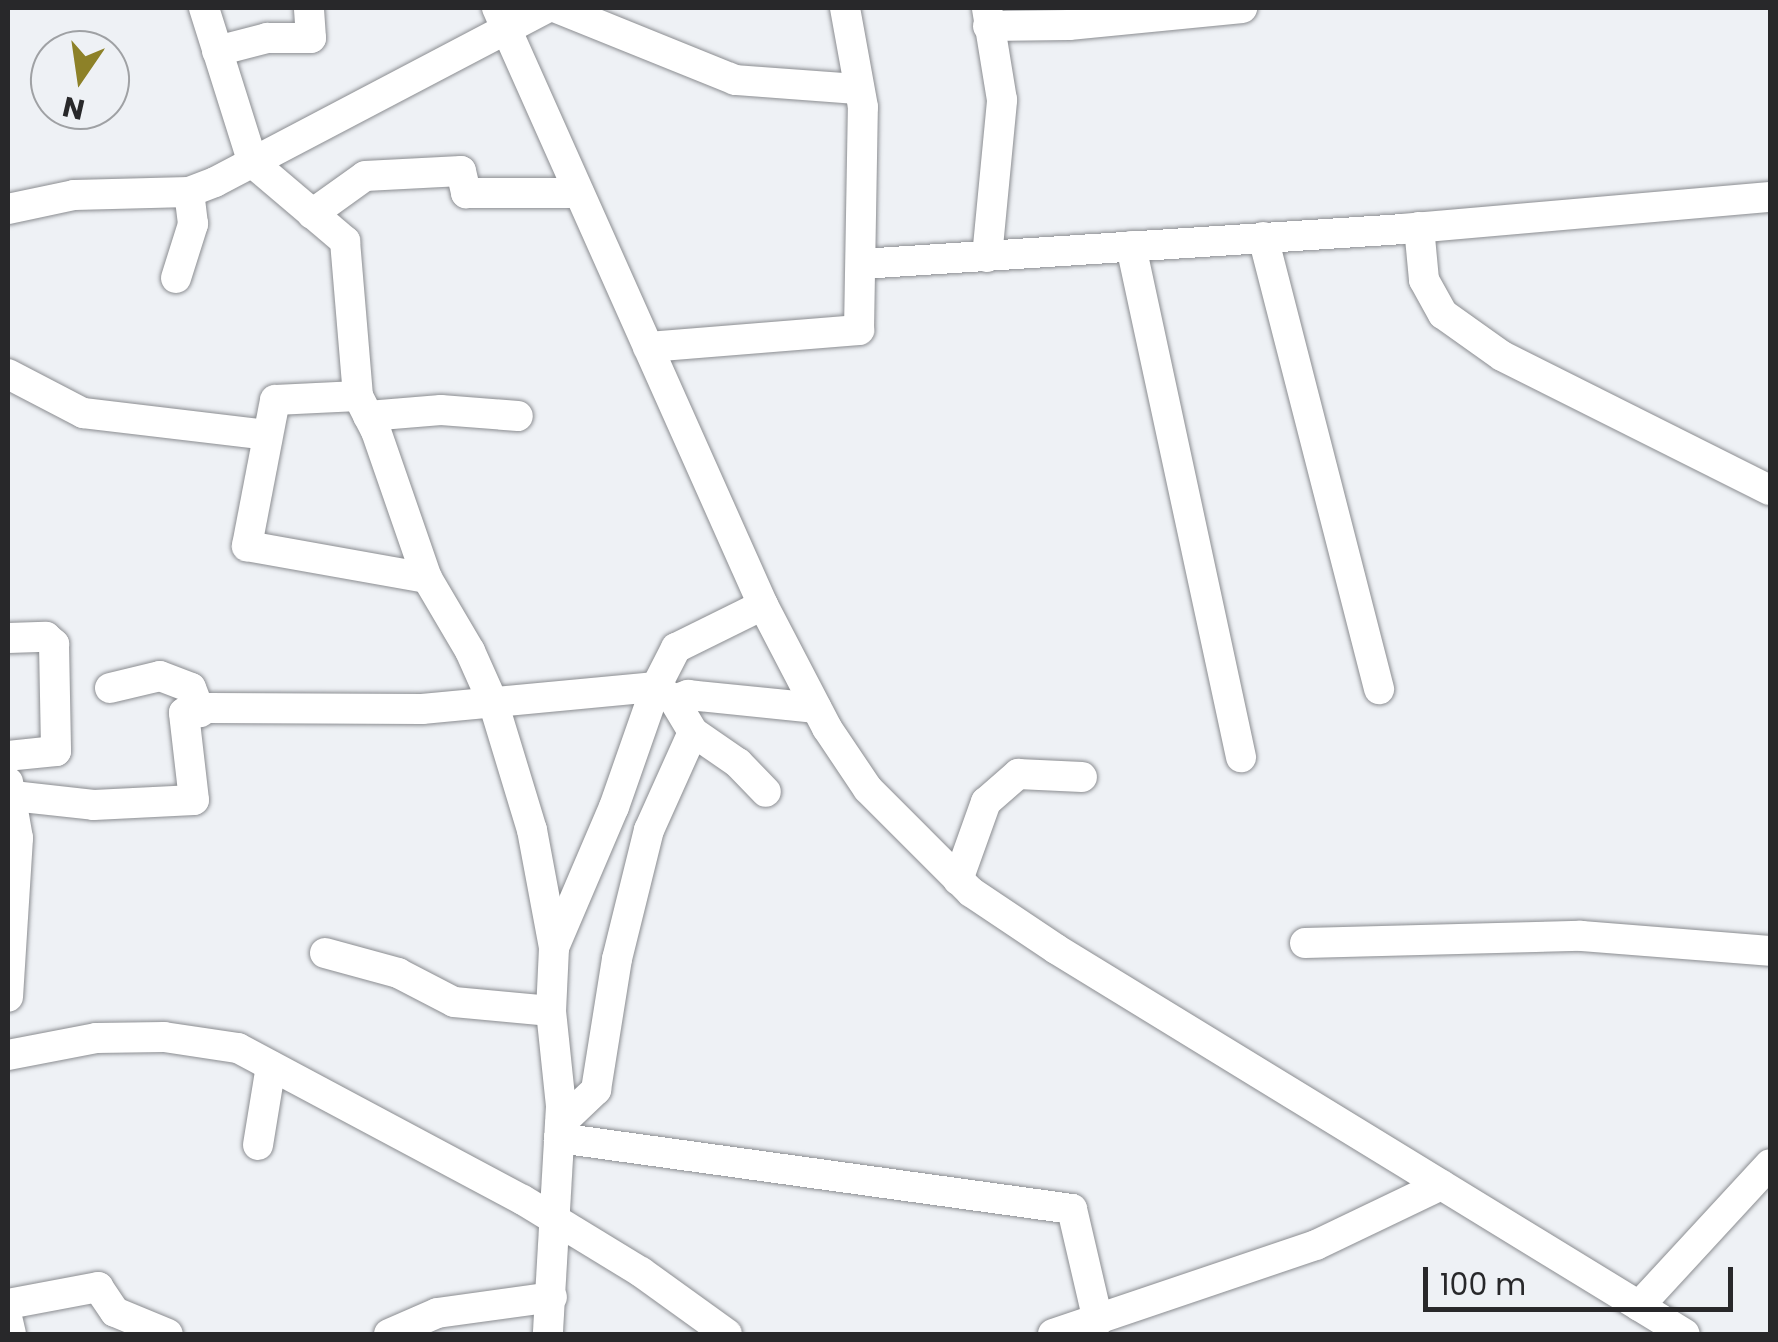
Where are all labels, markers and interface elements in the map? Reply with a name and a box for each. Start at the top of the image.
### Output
north arrow [30,30,130,130]
text: N [59,86,88,129]
scale bar [1428,1247,1738,1309]
text: 100 m [1440,1263,1526,1306]

